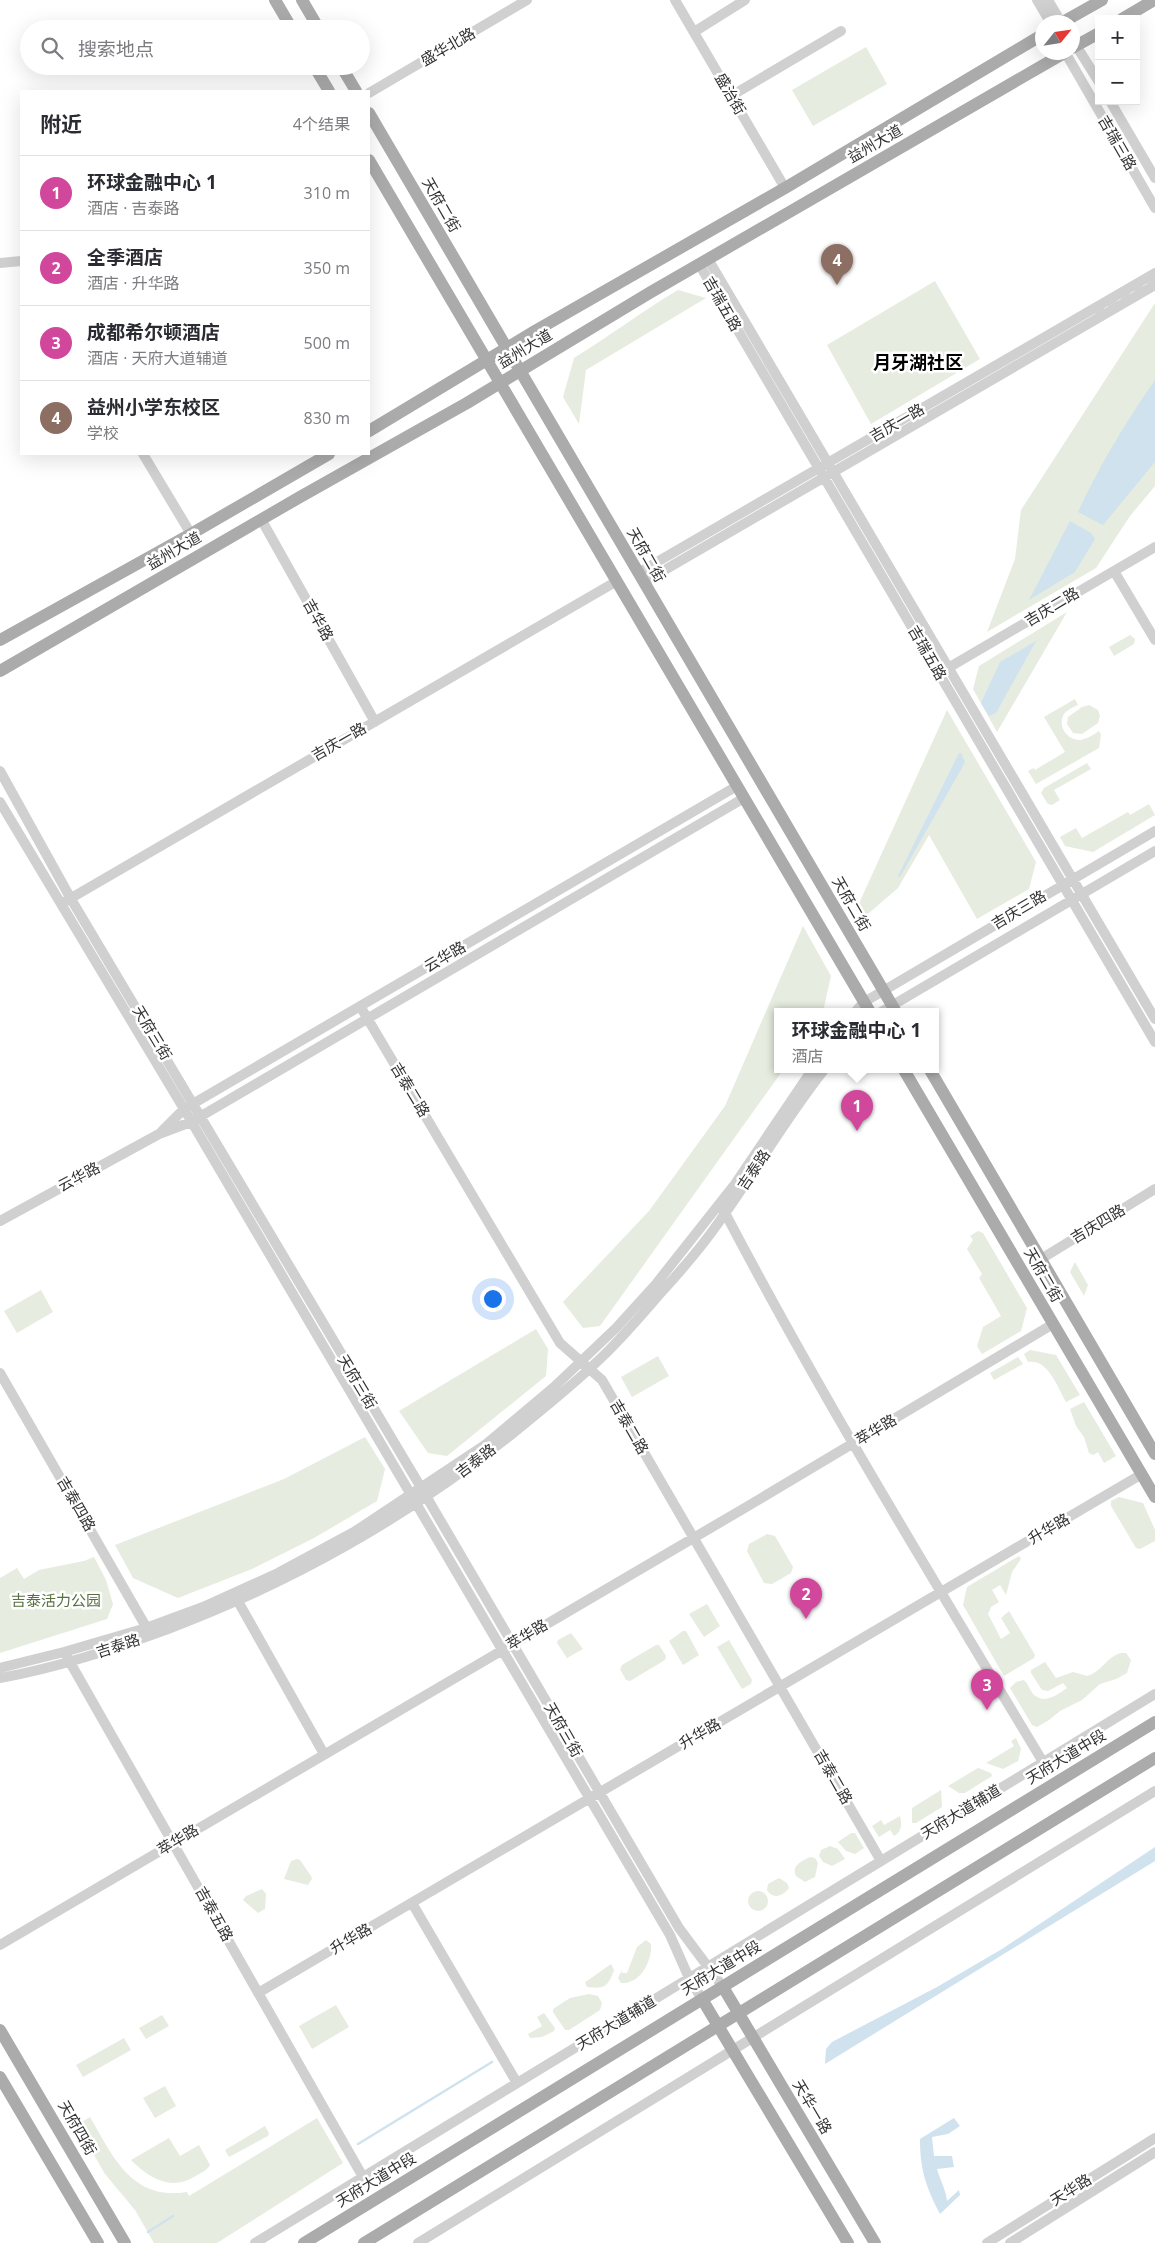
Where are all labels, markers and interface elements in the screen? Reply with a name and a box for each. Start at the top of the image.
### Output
north arrow [1035,15,1080,60]
map controls [1095,15,1140,105]
button: + [1095,15,1140,60]
search box [20,20,370,75]
street label: 盛华北路 [417,22,478,70]
icon: search [38,34,66,62]
text: 搜索地点 [78,36,154,62]
button: − [1095,60,1140,105]
street label: 盛治街 [711,69,751,118]
text: 附近 [40,110,82,138]
street label: 吉瑞三路 [1094,112,1142,173]
text: 4个结果 [293,113,350,135]
street label: 益州大道 [844,119,905,167]
text: 环球金融中心 1 [87,169,217,195]
street label: 天府二街 [418,174,466,235]
text: 1 [51,182,61,204]
text: 310 m [304,182,350,204]
text: 酒店 · 吉泰路 [87,197,180,219]
text: 全季酒店 [87,244,163,270]
pin: 4 [821,244,853,285]
text: 2 [51,257,61,279]
text: 350 m [304,257,350,279]
text: 酒店 · 升华路 [87,272,180,294]
street label: 吉瑞五路 [699,273,747,334]
text: 成都希尔顿酒店 [87,319,220,345]
street label: 益州大道 [494,324,555,372]
text: 3 [51,332,61,354]
text: 500 m [304,332,350,354]
text: 酒店 · 天府大道辅道 [87,347,228,369]
district label: 月牙湖社区 [873,350,963,374]
text: 益州小学东校区 [87,394,220,420]
street label: 吉庆一路 [866,398,927,446]
text: 4 [51,407,61,429]
text: 830 m [304,407,350,429]
text: 学校 [87,422,119,444]
street label: 天府二街 [623,524,671,585]
street label: 益州大道 [143,526,204,574]
street label: 吉庆二路 [1021,582,1082,630]
street label: 吉华路 [299,595,339,644]
street label: 吉瑞五路 [904,622,952,683]
street label: 吉庆一路 [308,717,369,765]
street label: 天府二街 [828,873,876,934]
street label: 吉庆三路 [988,885,1049,933]
street label: 云华路 [420,936,469,976]
street label: 天府三街 [129,1002,177,1063]
popup [774,1008,939,1073]
text: 环球金融中心 1 [792,1017,921,1043]
text: 酒店 [792,1045,824,1067]
street label: 吉泰二路 [387,1059,435,1120]
pin: 1 [841,1090,873,1131]
street label: 吉泰路 [732,1145,774,1194]
street label: 云华路 [54,1157,103,1196]
street label: 吉庆四路 [1067,1199,1128,1247]
street label: 天府二街 [1020,1244,1068,1305]
your location [480,1286,506,1312]
street label: 天府三街 [334,1351,382,1412]
street label: 吉泰二路 [606,1396,654,1457]
street label: 萃华路 [851,1409,900,1449]
street label: 吉泰路 [451,1439,499,1482]
street label: 吉泰四路 [53,1473,101,1534]
street label: 升华路 [1024,1508,1073,1548]
pin: 2 [790,1578,822,1619]
park label: 吉泰活力公园 [11,1590,101,1610]
street label: 萃华路 [502,1614,551,1654]
street label: 吉泰路 [93,1629,142,1662]
pin: 3 [971,1669,1003,1710]
street label: 天府三街 [540,1699,588,1760]
street label: 升华路 [675,1713,724,1753]
street label: 天府大道中段 [1022,1724,1109,1788]
street label: 吉泰二路 [810,1746,858,1807]
street label: 天府大道辅道 [917,1779,1004,1843]
street label: 萃华路 [153,1819,202,1859]
street label: 吉泰五路 [192,1882,238,1945]
street label: 升华路 [326,1918,375,1958]
street label: 天府大道中段 [677,1935,764,1999]
street label: 天府大道辅道 [572,1990,659,2054]
street label: 天华一路 [789,2076,837,2137]
street label: 天府四街 [54,2097,102,2158]
street label: 天府大道中段 [332,2147,419,2211]
street label: 天华路 [1046,2169,1095,2210]

